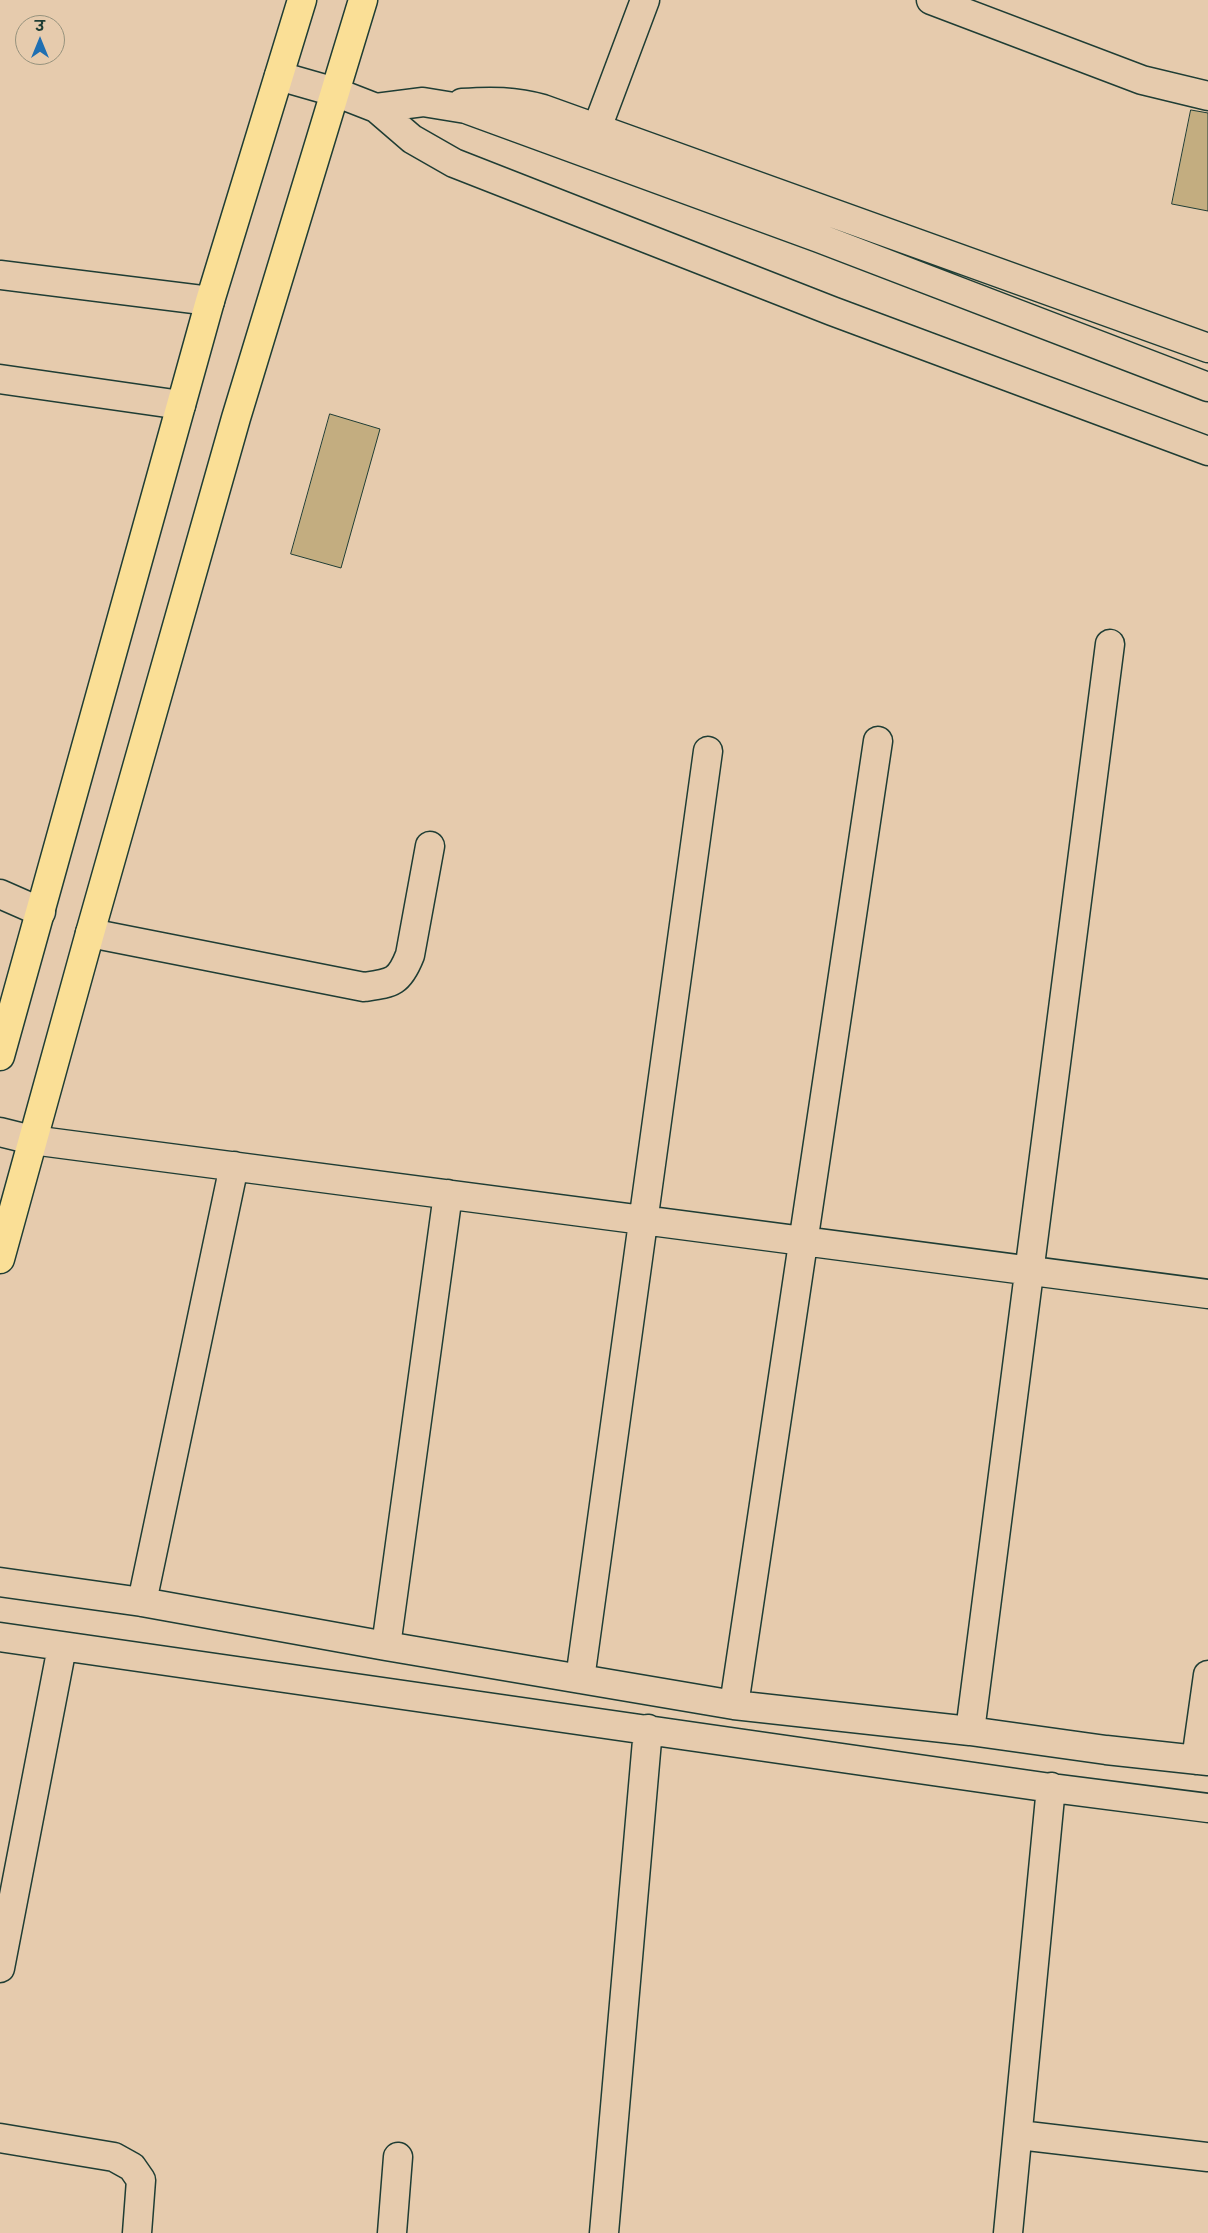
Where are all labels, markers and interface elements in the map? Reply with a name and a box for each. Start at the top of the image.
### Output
north arrow [15,15,65,65]
text: उ [35,15,45,36]

